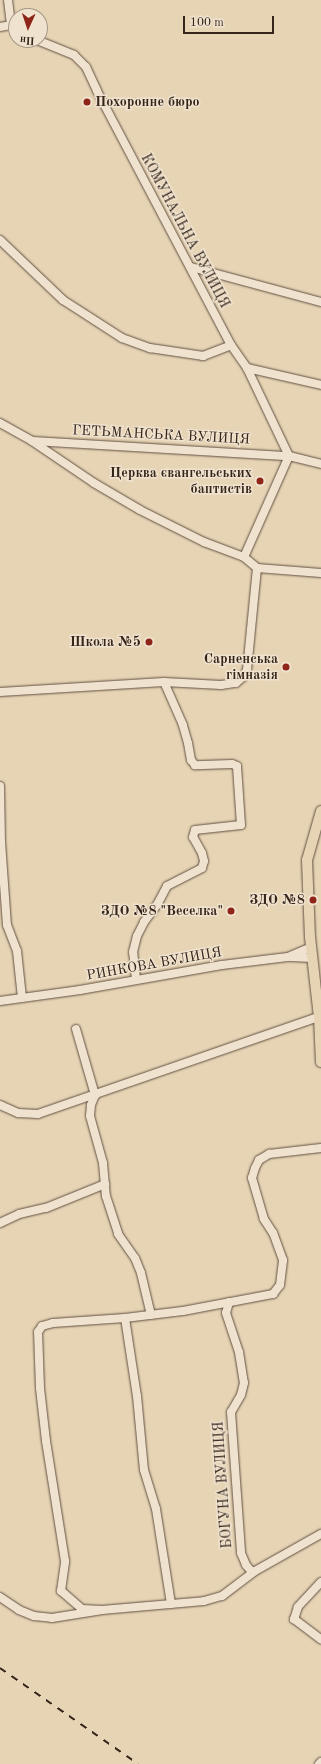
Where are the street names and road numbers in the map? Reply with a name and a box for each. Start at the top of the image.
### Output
street label: КОМУНАЛЬНА ВУЛИЦЯ [137,151,233,311]
street label: ГЕТЬМАНСЬКА ВУЛИЦЯ [72,422,250,448]
street label: РИНКОВА ВУЛИЦЯ [85,944,223,984]
street label: БОГУНА ВУЛИЦЯ [210,1421,236,1549]

